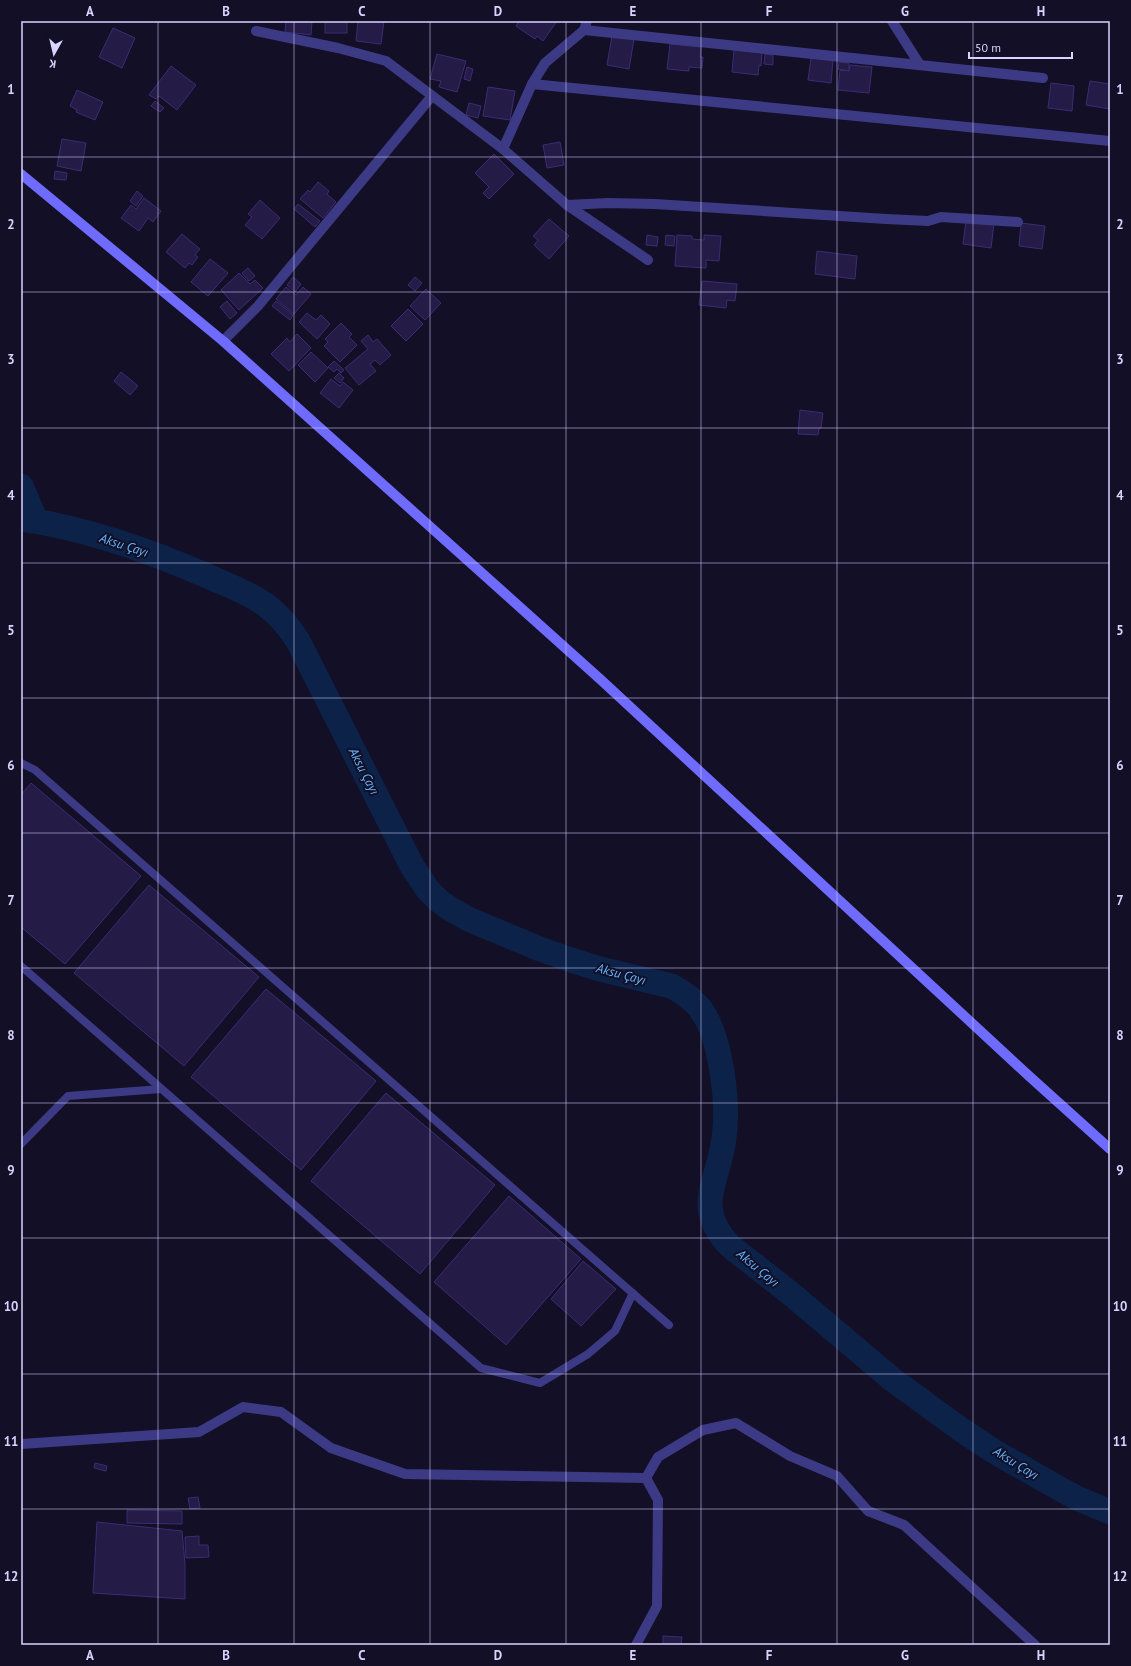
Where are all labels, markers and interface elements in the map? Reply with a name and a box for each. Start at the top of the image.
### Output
text: A [86,3,94,20]
text: B [222,3,230,20]
text: C [358,3,366,20]
text: D [494,3,502,20]
text: E [630,3,637,20]
text: F [766,3,773,20]
text: G [901,3,909,20]
text: H [1037,3,1045,20]
north arrow [34,34,74,74]
scale bar [969,34,1072,60]
text: 50 m [975,40,1001,55]
text: K [48,56,57,71]
text: 1 [7,81,15,98]
text: 1 [1116,81,1124,98]
text: 2 [7,216,15,233]
text: 2 [1116,216,1124,233]
text: 3 [7,351,15,368]
text: 3 [1116,351,1124,368]
text: 4 [7,487,15,504]
text: 4 [1116,487,1124,504]
water label: Aksu Çayı [96,529,151,561]
text: 5 [7,622,15,639]
text: 5 [1116,622,1124,639]
water label: Aksu Çayı [345,744,383,798]
text: 6 [7,757,15,774]
text: 6 [1116,757,1124,774]
text: 7 [7,892,15,909]
text: 7 [1116,892,1124,909]
water label: Aksu Çayı [594,959,648,989]
text: 8 [7,1027,15,1044]
text: 8 [1116,1027,1124,1044]
text: 9 [7,1162,15,1179]
text: 9 [1116,1162,1124,1179]
water label: Aksu Çayı [732,1245,783,1291]
text: 10 [4,1298,18,1315]
text: 10 [1113,1298,1127,1315]
text: 11 [4,1433,18,1450]
text: 11 [1113,1433,1127,1450]
water label: Aksu Çayı [989,1442,1042,1484]
text: 12 [4,1568,18,1585]
text: 12 [1113,1568,1127,1585]
text: A [86,1647,94,1664]
text: B [222,1647,230,1664]
text: C [358,1647,366,1664]
text: D [494,1647,502,1664]
text: E [630,1647,637,1664]
text: F [766,1647,773,1664]
text: G [901,1647,909,1664]
text: H [1037,1647,1045,1664]

